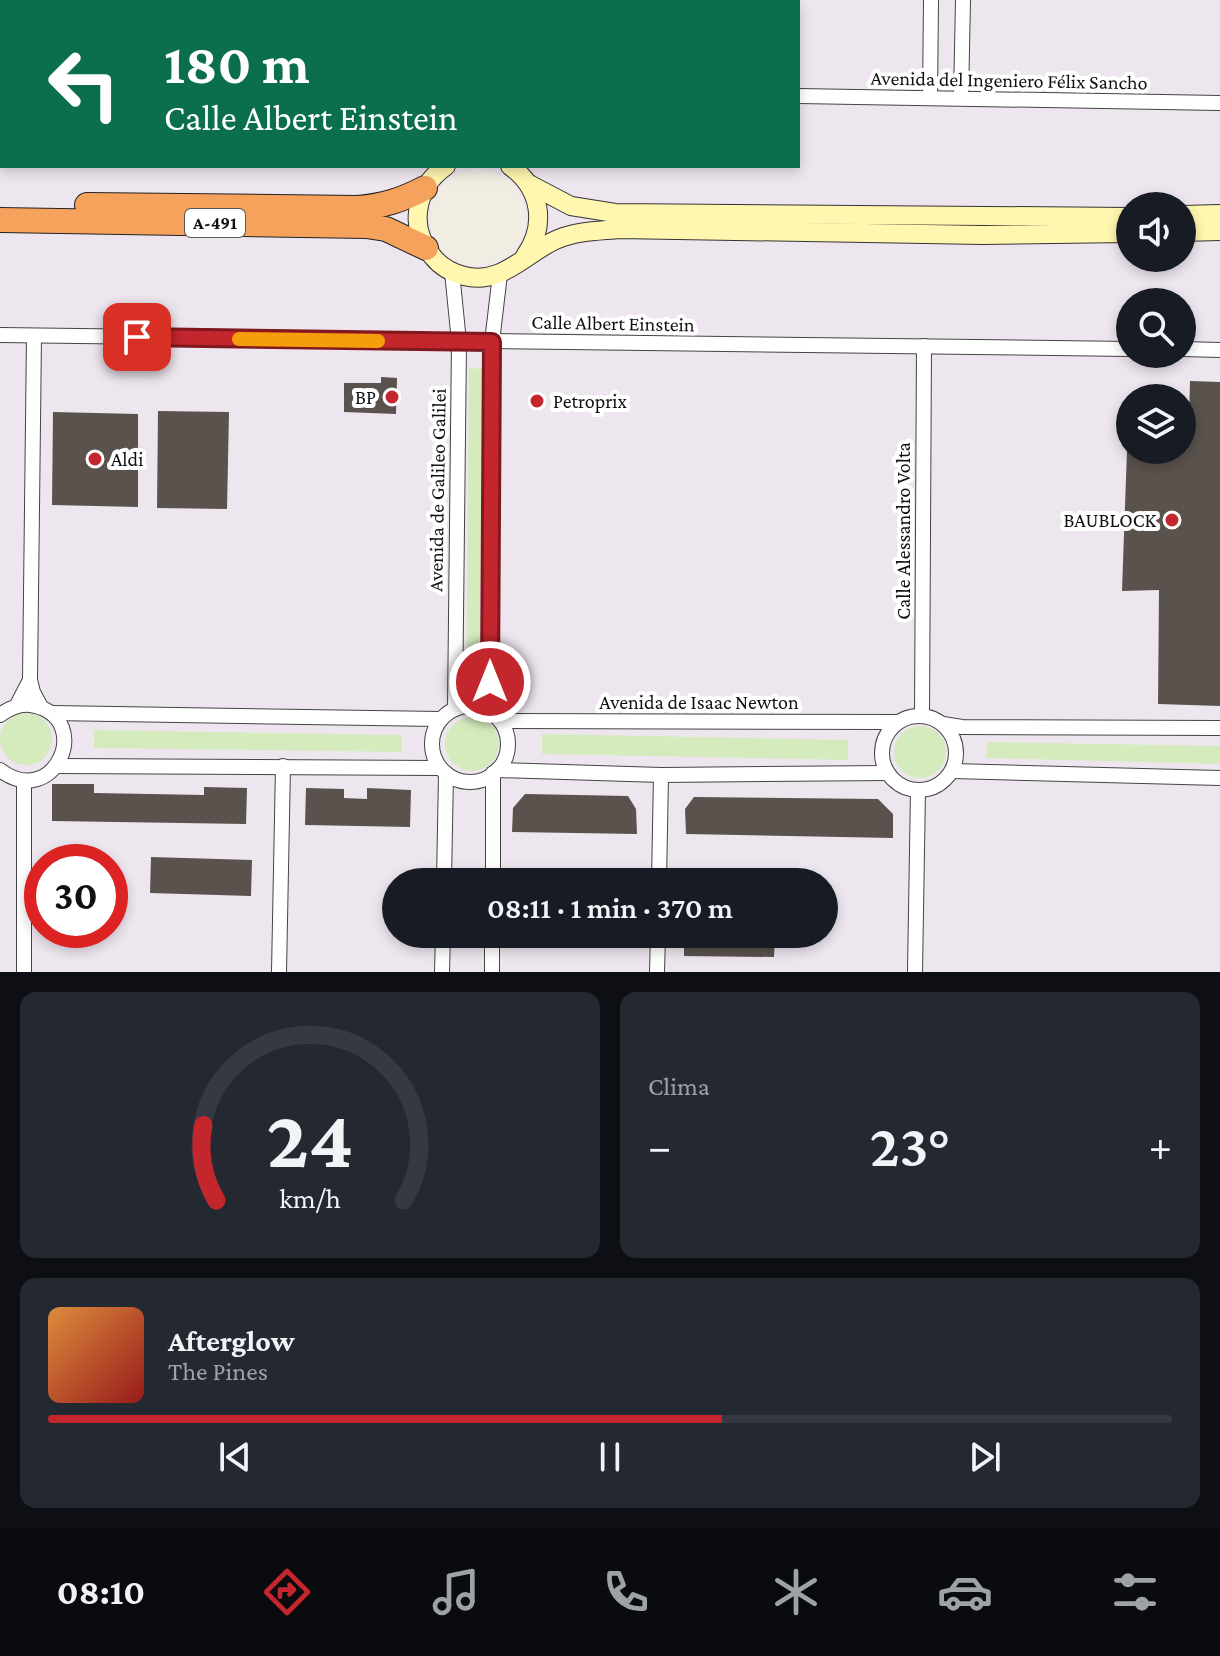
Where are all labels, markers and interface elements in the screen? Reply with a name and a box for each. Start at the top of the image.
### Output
icon: left [32,32,136,136]
text: 180 m [164,33,310,95]
street label: Avenida del Ingeniero Félix Sancho [870,67,1148,94]
text: Calle Albert Einstein [164,98,458,138]
map controls [1116,192,1196,464]
button: sound [1116,192,1196,272]
road number: A-491 [185,209,245,237]
button: search [1116,288,1196,368]
pin [103,303,171,371]
street label: Calle Albert Einstein [531,311,695,335]
icon: arrive [115,315,159,359]
button: layers [1116,384,1196,464]
place label: BP [355,386,376,408]
marker: BP [383,388,401,406]
street label: Avenida de Galileo Galilei [424,388,450,592]
place label: Petroprix [553,390,627,413]
marker: Petroprix [528,392,546,410]
street label: Calle Alessandro Volta [892,442,914,620]
place label: Aldi [111,448,143,470]
marker: Aldi [86,450,104,468]
place label: BAUBLOCK [1064,509,1157,531]
marker: BAUBLOCK [1163,511,1181,529]
position arrow [448,640,532,724]
street label: Avenida de Isaac Newton [599,691,799,713]
speed limit sign: 30 [24,844,128,948]
text: 08:11 · 1 min · 370 m [487,891,733,924]
text: Clima [648,1072,710,1101]
text: 24 [266,1092,354,1185]
text: 23° [870,1112,950,1179]
text: − [648,1122,671,1170]
text: + [1149,1122,1172,1170]
text: km/h [279,1182,341,1214]
text: Afterglow [168,1324,295,1357]
text: The Pines [168,1357,268,1386]
icon: previous [213,1435,257,1479]
icon: pause [588,1435,632,1479]
icon: next [963,1435,1007,1479]
icon: directions [259,1564,315,1620]
icon: music [428,1564,484,1620]
icon: phone [598,1564,654,1620]
icon: climate [768,1564,824,1620]
icon: car [937,1564,993,1620]
icon: filters [1107,1564,1163,1620]
text: 08:10 [57,1572,145,1612]

